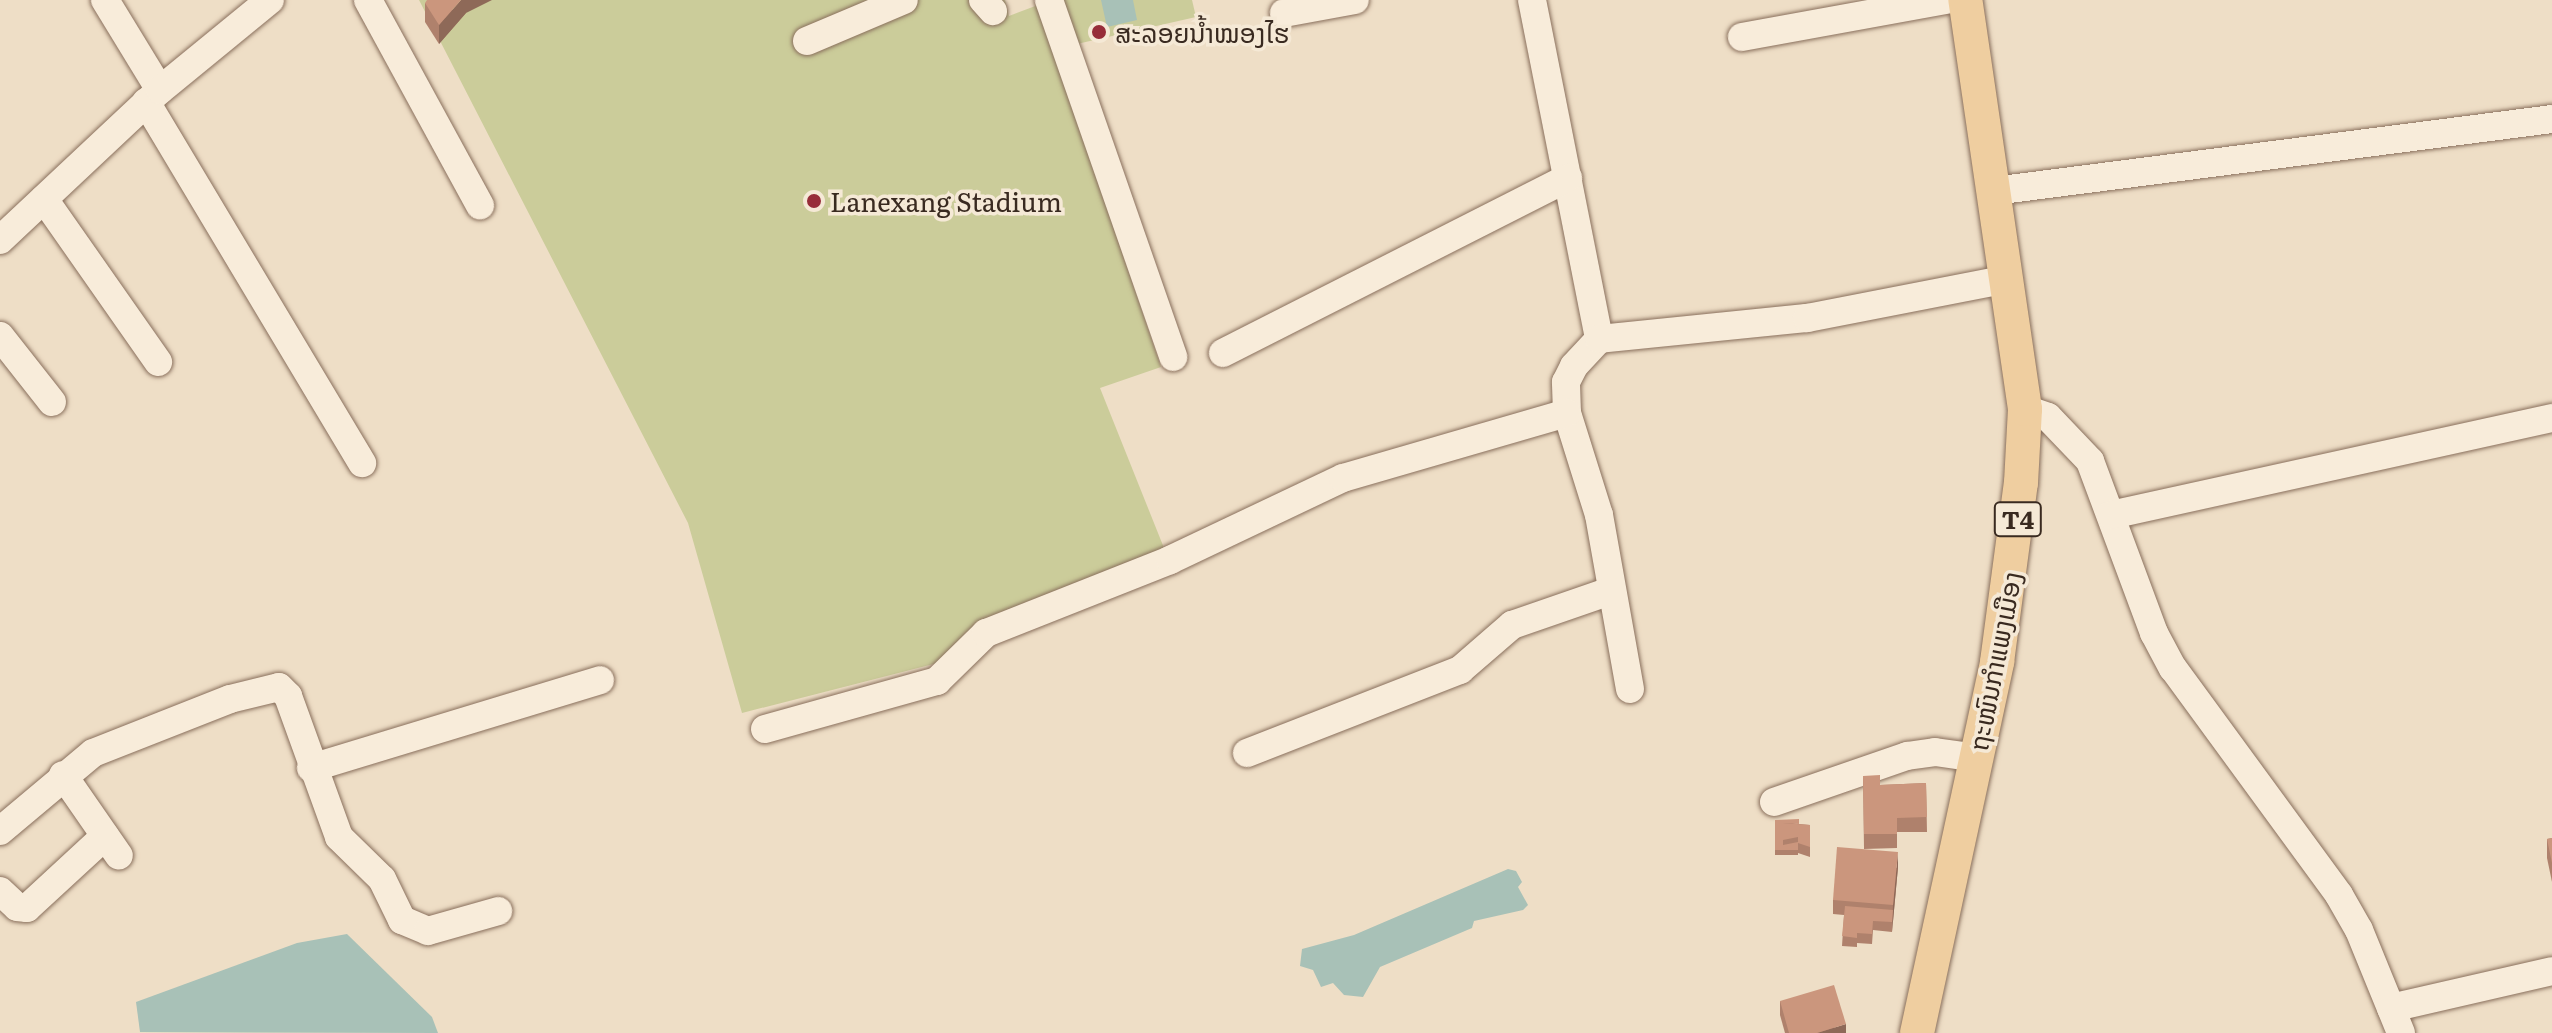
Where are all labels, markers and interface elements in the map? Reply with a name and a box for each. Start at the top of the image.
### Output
place label: ສະລອຍນ້ຳໝອງໄຮ [1115,16,1290,48]
marker: ສະລອຍນ້ຳໝອງໄຮ [1090,23,1108,41]
place label: Lanexang Stadium [830,185,1062,217]
marker: Lanexang Stadium [805,192,823,210]
road number: T4 [1992,499,2044,539]
street label: ຖະໜົນກຳແພງເມືອງ [1961,569,2027,753]

